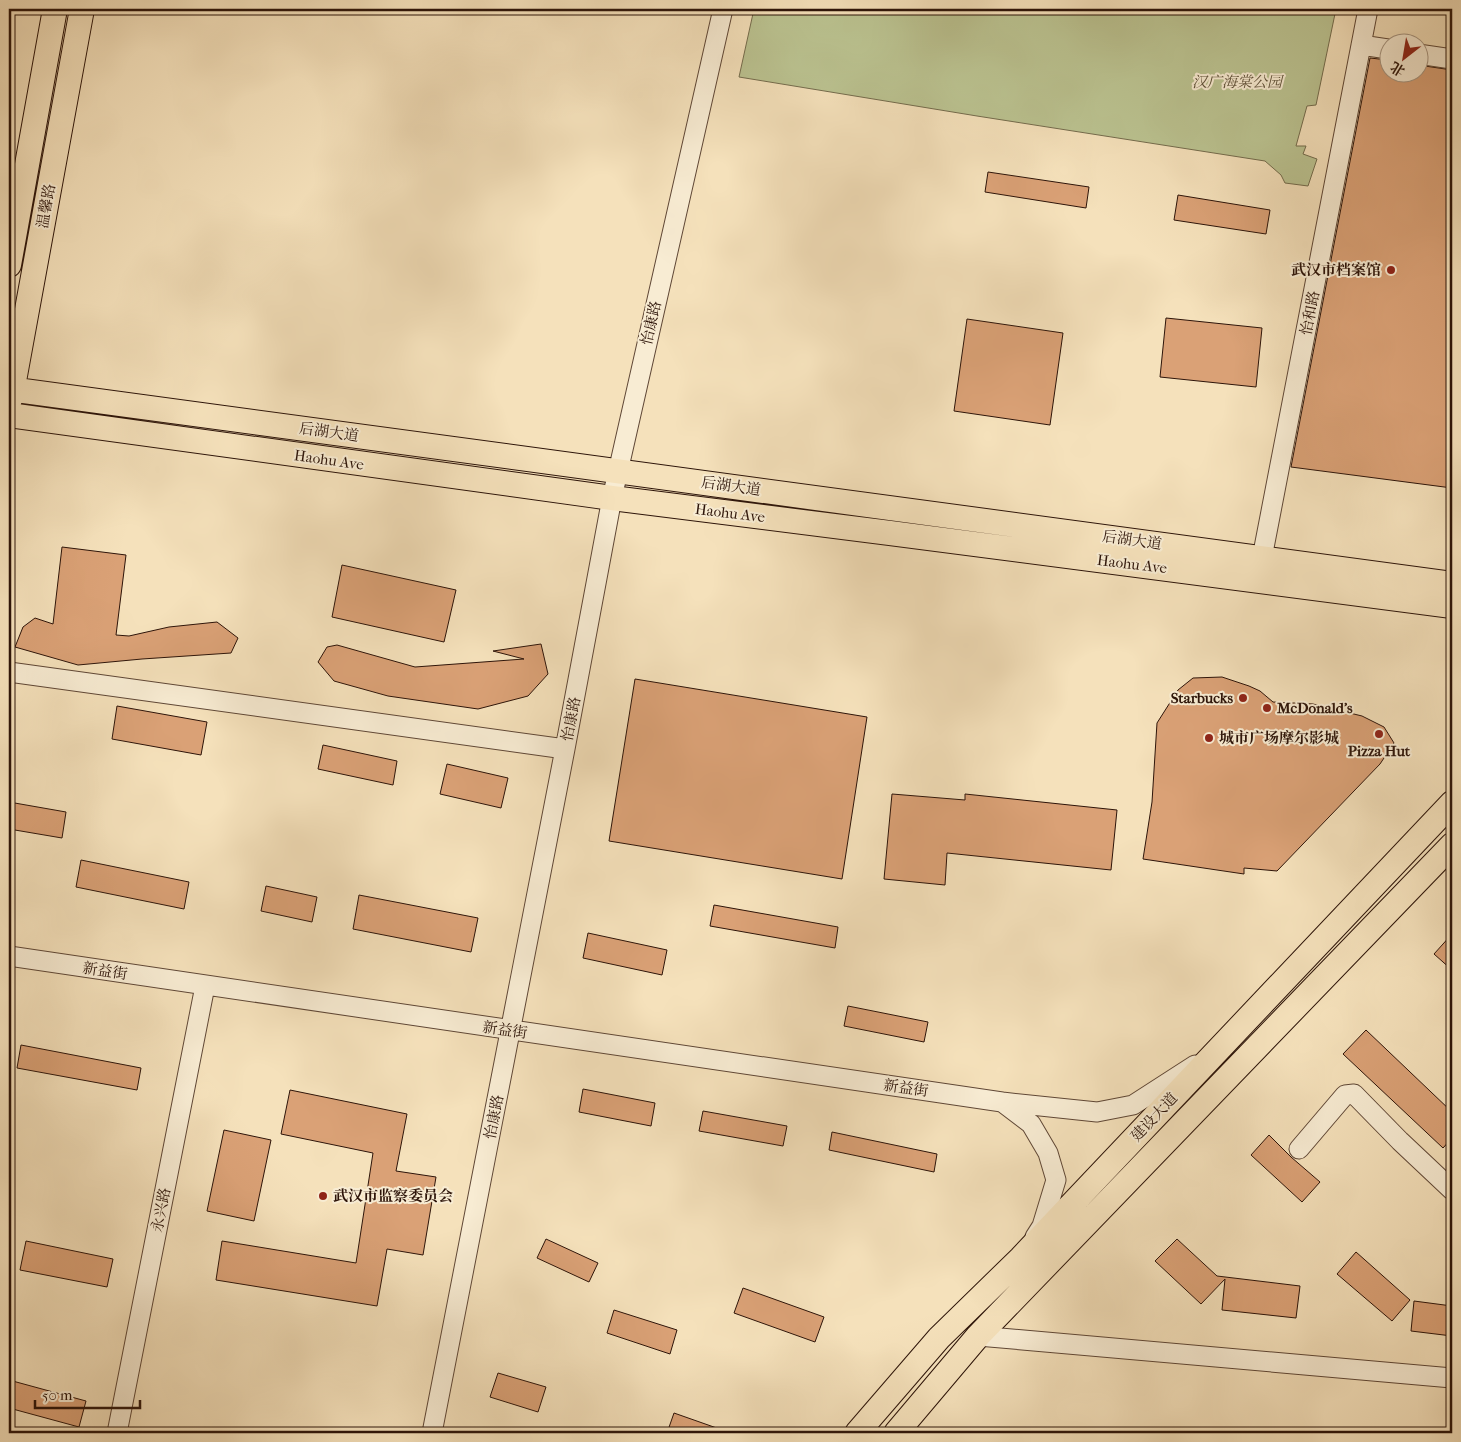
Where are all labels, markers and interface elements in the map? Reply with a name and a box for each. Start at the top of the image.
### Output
north arrow [1378,32,1428,82]
text: 北 [1387,58,1408,80]
park label: 汉广海棠公园 [1192,73,1284,91]
street label: 温馨路 [33,182,59,230]
place label: 武汉市档案馆 [1291,261,1381,279]
marker: 武汉市档案馆 [1385,264,1397,276]
street label: 怡和路 [1297,289,1323,337]
street label: 怡康路 [637,299,665,347]
street label: 后湖大道 [298,419,360,445]
street label: Haohu Ave [293,446,366,474]
street label: 后湖大道 [700,473,762,499]
street label: Haohu Ave [694,500,767,526]
street label: 后湖大道 [1101,527,1163,553]
street label: Haohu Ave [1096,551,1169,577]
place label: Starbucks [1171,689,1233,707]
marker: Starbucks [1237,692,1249,704]
street label: 怡康路 [558,695,584,743]
place label: McDonald's [1276,699,1353,717]
marker: McDonald's [1261,702,1273,714]
marker: Pizza Hut [1373,728,1385,740]
place label: 城市广场摩尔影城 [1219,729,1339,747]
marker: 城市广场摩尔影城 [1203,732,1215,744]
place label: Pizza Hut [1348,742,1411,760]
street label: 新益街 [81,959,129,983]
street label: 新益街 [481,1018,529,1042]
street label: 新益街 [882,1076,930,1100]
street label: 建设大道 [1127,1089,1181,1145]
street label: 怡康路 [481,1093,507,1141]
street label: 永兴路 [148,1186,174,1234]
place label: 武汉市监察委员会 [333,1187,453,1205]
marker: 武汉市监察委员会 [317,1190,329,1202]
scale bar [35,1377,140,1409]
text: 50 m [42,1386,73,1404]

